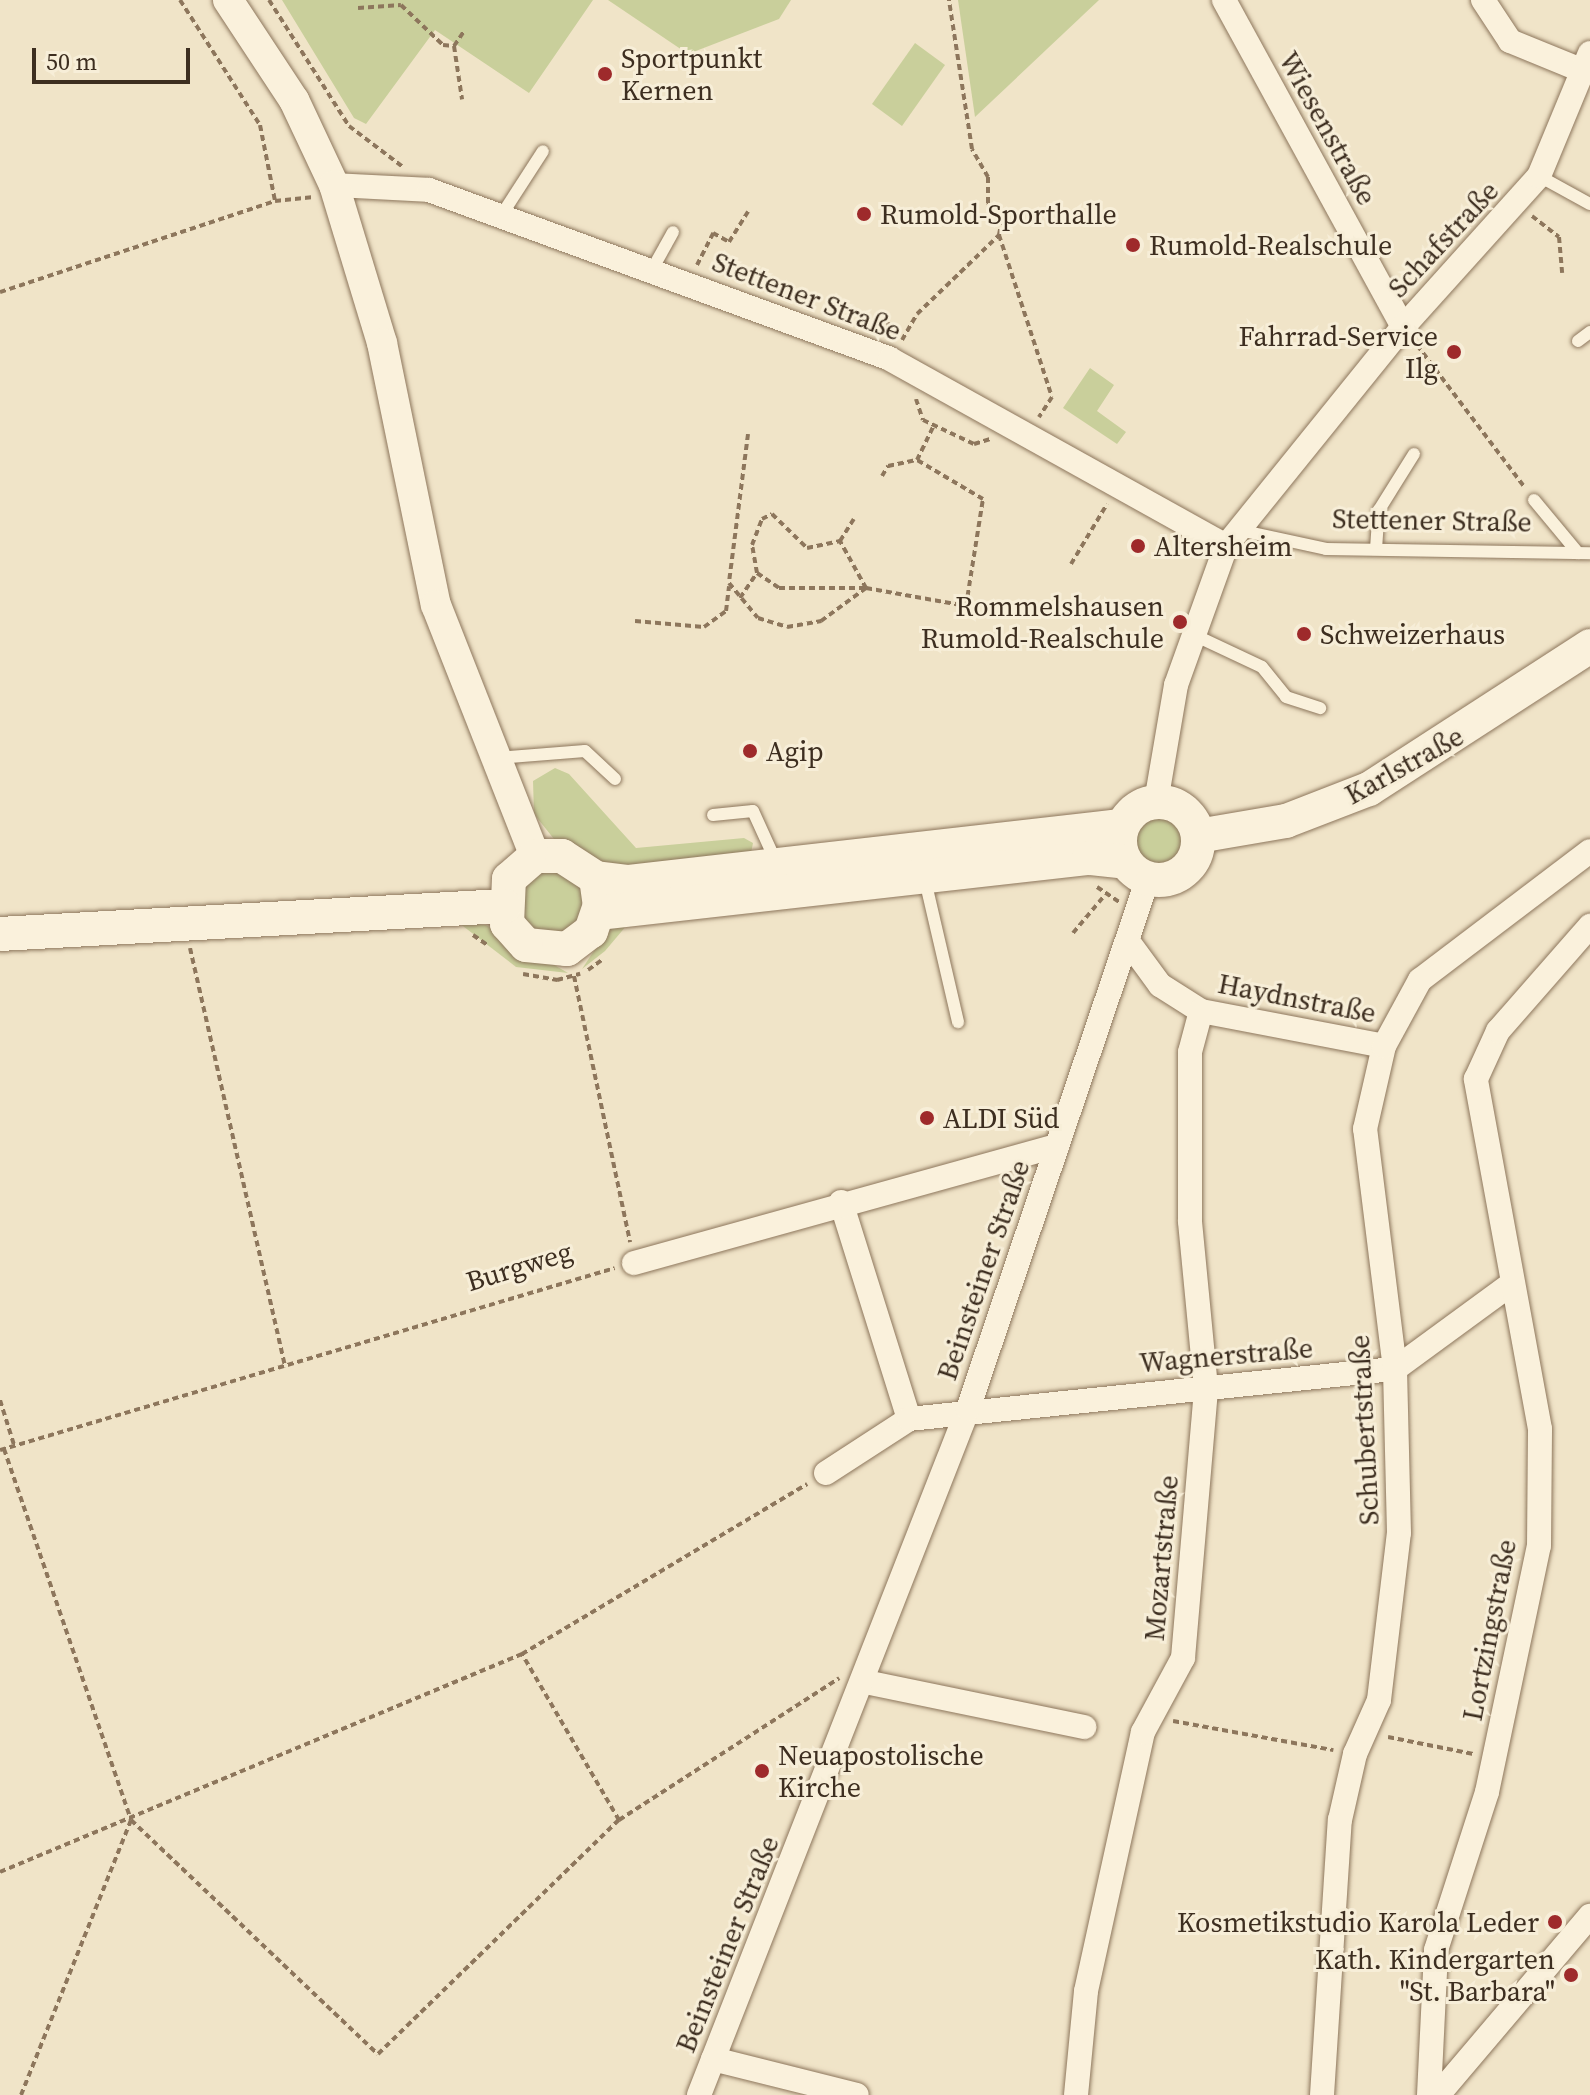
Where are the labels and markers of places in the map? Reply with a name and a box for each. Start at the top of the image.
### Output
place label: Sportpunkt Kernen [621,41,762,107]
marker: Sportpunkt Kernen [596,65,614,83]
place label: Rumold-Sporthalle [880,197,1117,231]
marker: Rumold-Sporthalle [855,205,873,223]
place label: Rumold-Realschule [1149,228,1392,262]
marker: Rumold-Realschule [1124,236,1142,254]
place label: Fahrrad-Service Ilg [1238,319,1438,385]
marker: Fahrrad-Service Ilg [1445,343,1463,361]
place label: Altersheim [1154,529,1292,563]
marker: Altersheim [1129,537,1147,555]
place label: Rommelshausen Rumold-Realschule [921,589,1164,655]
marker: Rommelshausen Rumold-Realschule [1171,613,1189,631]
place label: Schweizerhaus [1320,617,1505,651]
marker: Schweizerhaus [1295,625,1313,643]
place label: Agip [766,734,823,768]
marker: Agip [741,742,759,760]
place label: ALDI Süd [943,1101,1059,1135]
marker: ALDI Süd [918,1109,936,1127]
place label: Neuapostolische Kirche [778,1738,984,1804]
marker: Neuapostolische Kirche [753,1762,771,1780]
place label: Kosmetikstudio Karola Leder [1177,1905,1539,1939]
marker: Kosmetikstudio Karola Leder [1546,1913,1564,1931]
place label: Kath. Kindergarten "St. Barbara" [1315,1942,1555,2008]
marker: Kath. Kindergarten "St. Barbara" [1562,1966,1580,1984]

